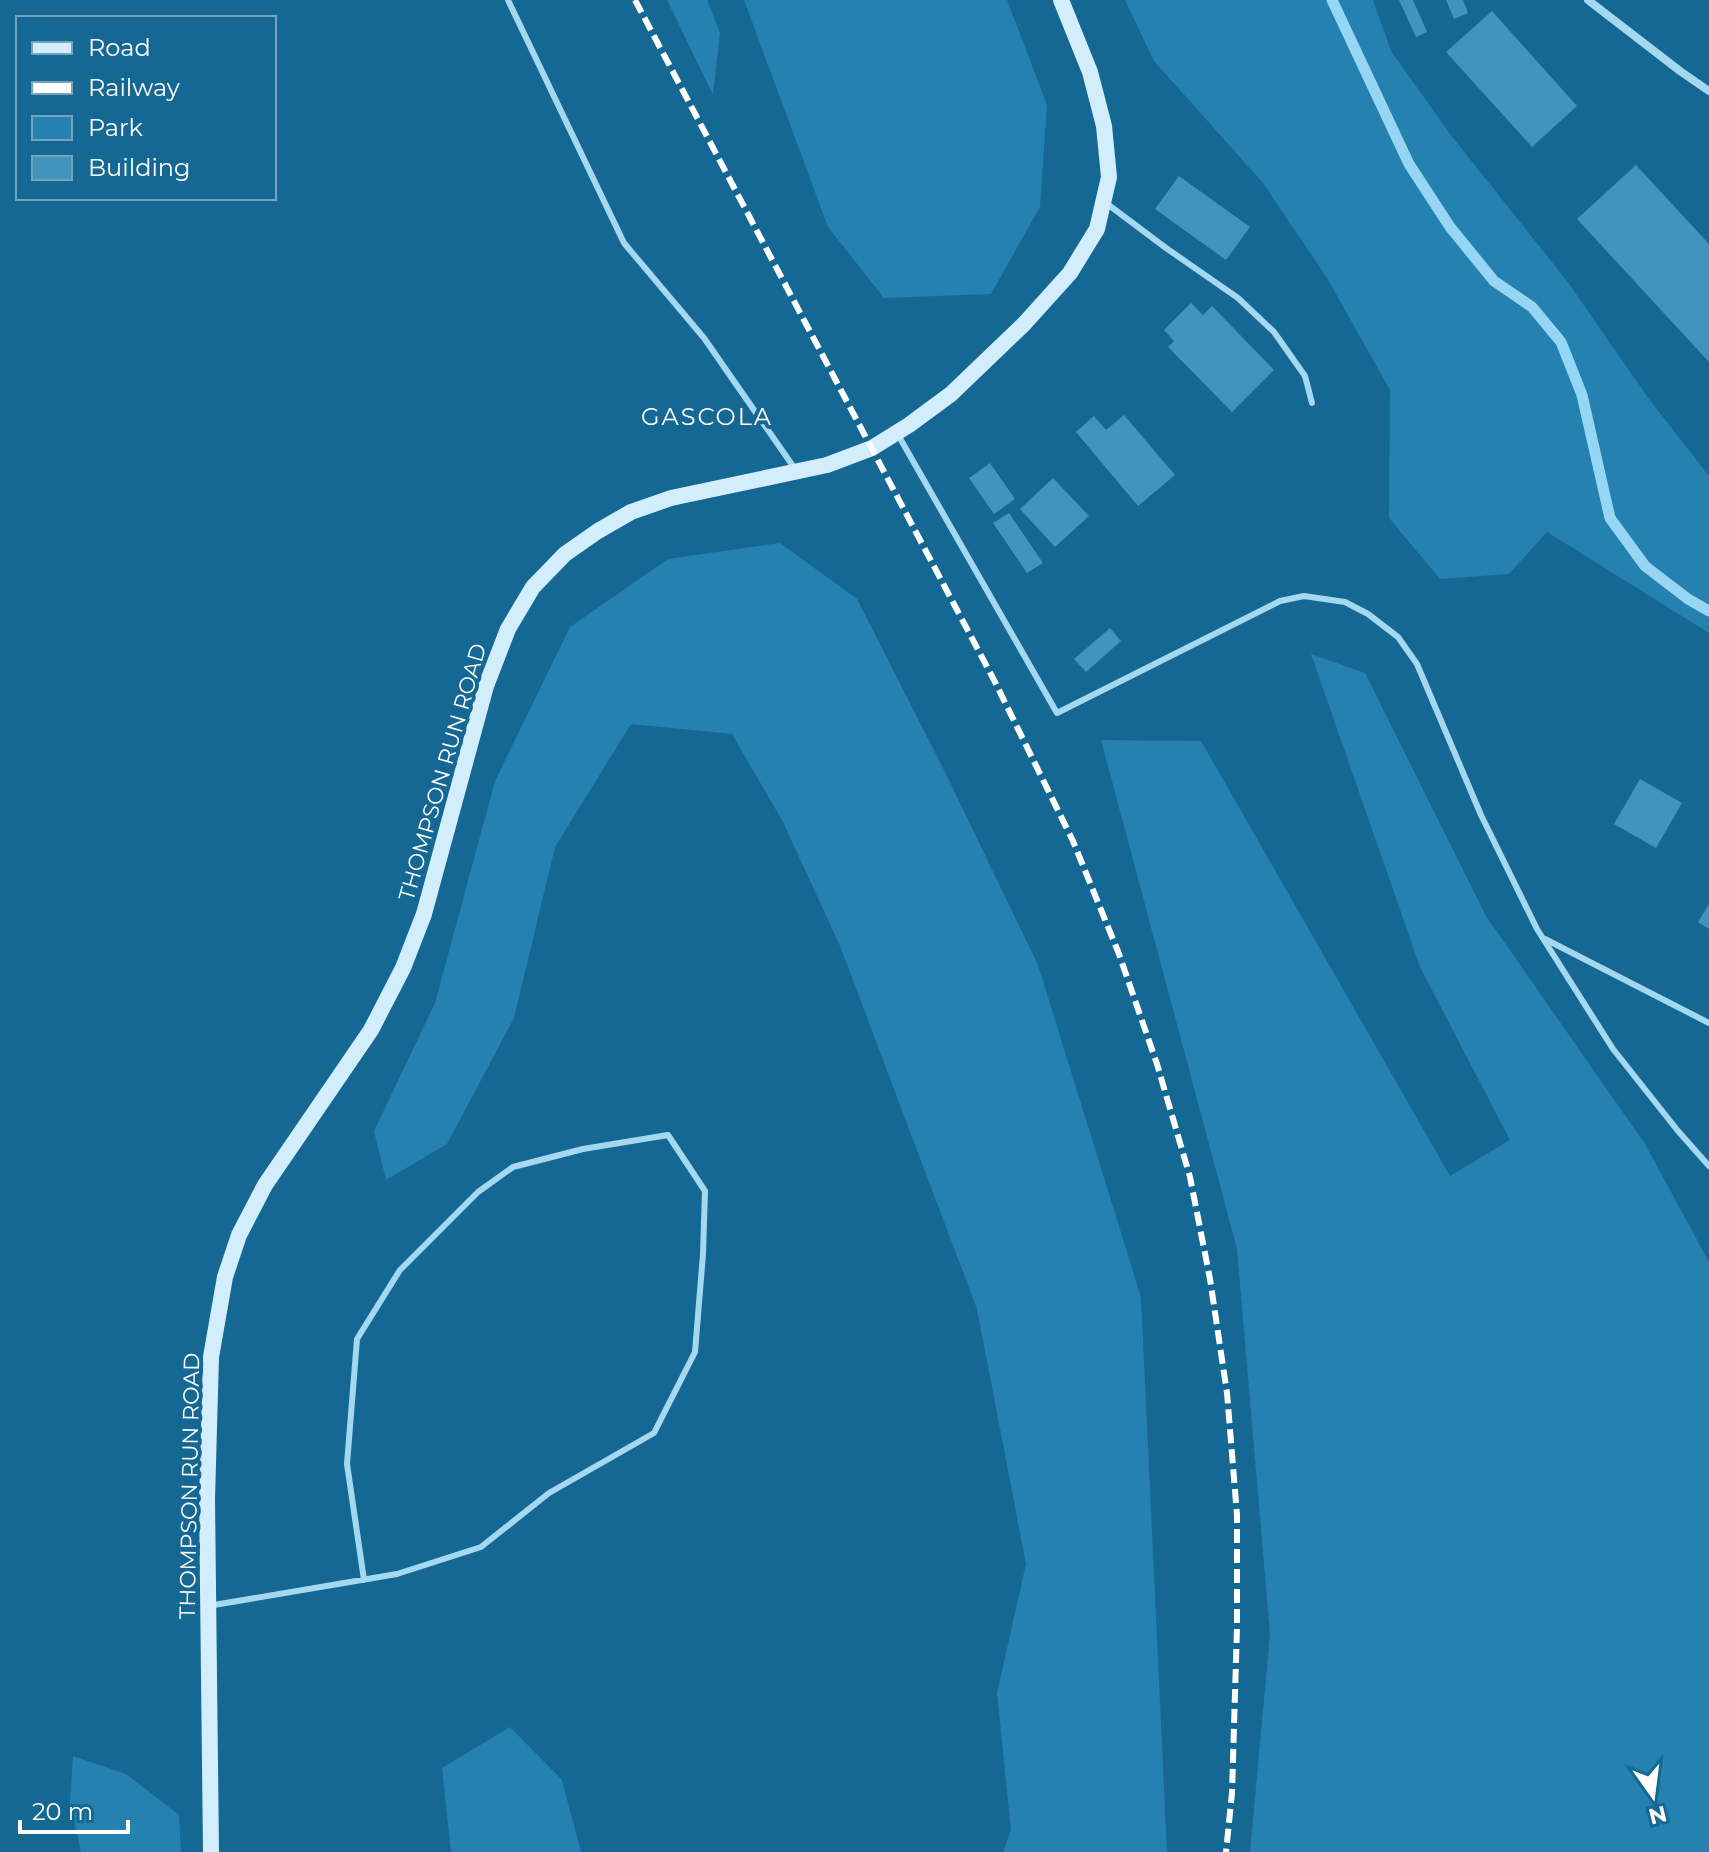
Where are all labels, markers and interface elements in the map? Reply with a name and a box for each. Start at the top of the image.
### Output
legend [16,16,276,200]
text: Road [88,33,151,62]
text: Railway [88,73,180,102]
text: Park [88,113,143,142]
text: Building [88,153,191,182]
district label: GASCOLA [641,402,773,431]
street label: THOMPSON RUN ROAD [393,640,492,904]
street label: THOMPSON RUN ROAD [174,1353,205,1619]
north arrow [1613,1756,1693,1836]
scale bar [20,1784,128,1834]
text: 20 m [32,1797,93,1826]
text: N [1646,1800,1670,1830]

